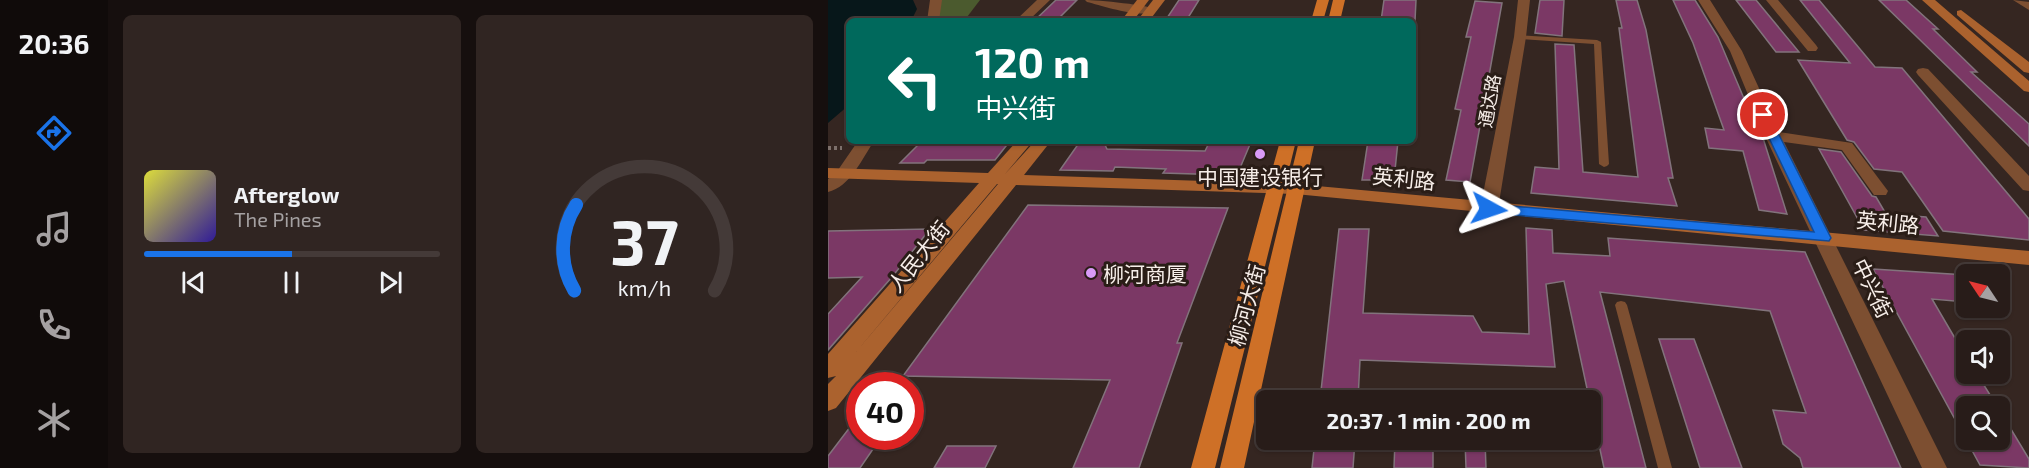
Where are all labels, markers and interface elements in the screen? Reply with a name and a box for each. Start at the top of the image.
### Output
text: 20:36 [19,27,89,59]
text: 120 m [975,36,1090,86]
icon: left [876,42,954,120]
street label: 通达路 [1473,73,1505,129]
pin [1737,89,1788,140]
text: 中兴街 [975,91,1056,123]
icon: arrive [1746,98,1779,131]
icon: directions [33,112,75,154]
marker: 中国建设银行 [1253,147,1267,161]
street label: 英利路 [1371,162,1437,194]
place label: 中国建设银行 [1197,164,1323,189]
position arrow [1457,177,1521,241]
text: Afterglow [234,181,339,207]
text: 37 [610,203,678,278]
street label: 英利路 [1855,206,1921,238]
text: The Pines [234,207,322,231]
icon: music [33,208,75,250]
street label: 人民大街 [882,215,954,297]
street label: 中兴街 [1848,254,1898,322]
place label: 柳河商厦 [1103,261,1187,286]
street label: 柳河大街 [1223,261,1269,349]
north arrow [1956,264,2010,318]
map controls [1956,264,2010,450]
icon: previous [177,266,210,299]
icon: pause [275,266,308,299]
icon: next [374,266,407,299]
marker: 柳河商厦 [1084,266,1098,280]
text: km/h [618,275,671,300]
icon: phone [33,304,75,346]
button: sound [1956,330,2010,384]
speed limit sign: 40 [846,372,924,450]
button: search [1956,396,2010,450]
icon: climate [33,399,75,441]
text: 20:37 · 1 min · 200 m [1326,407,1531,433]

